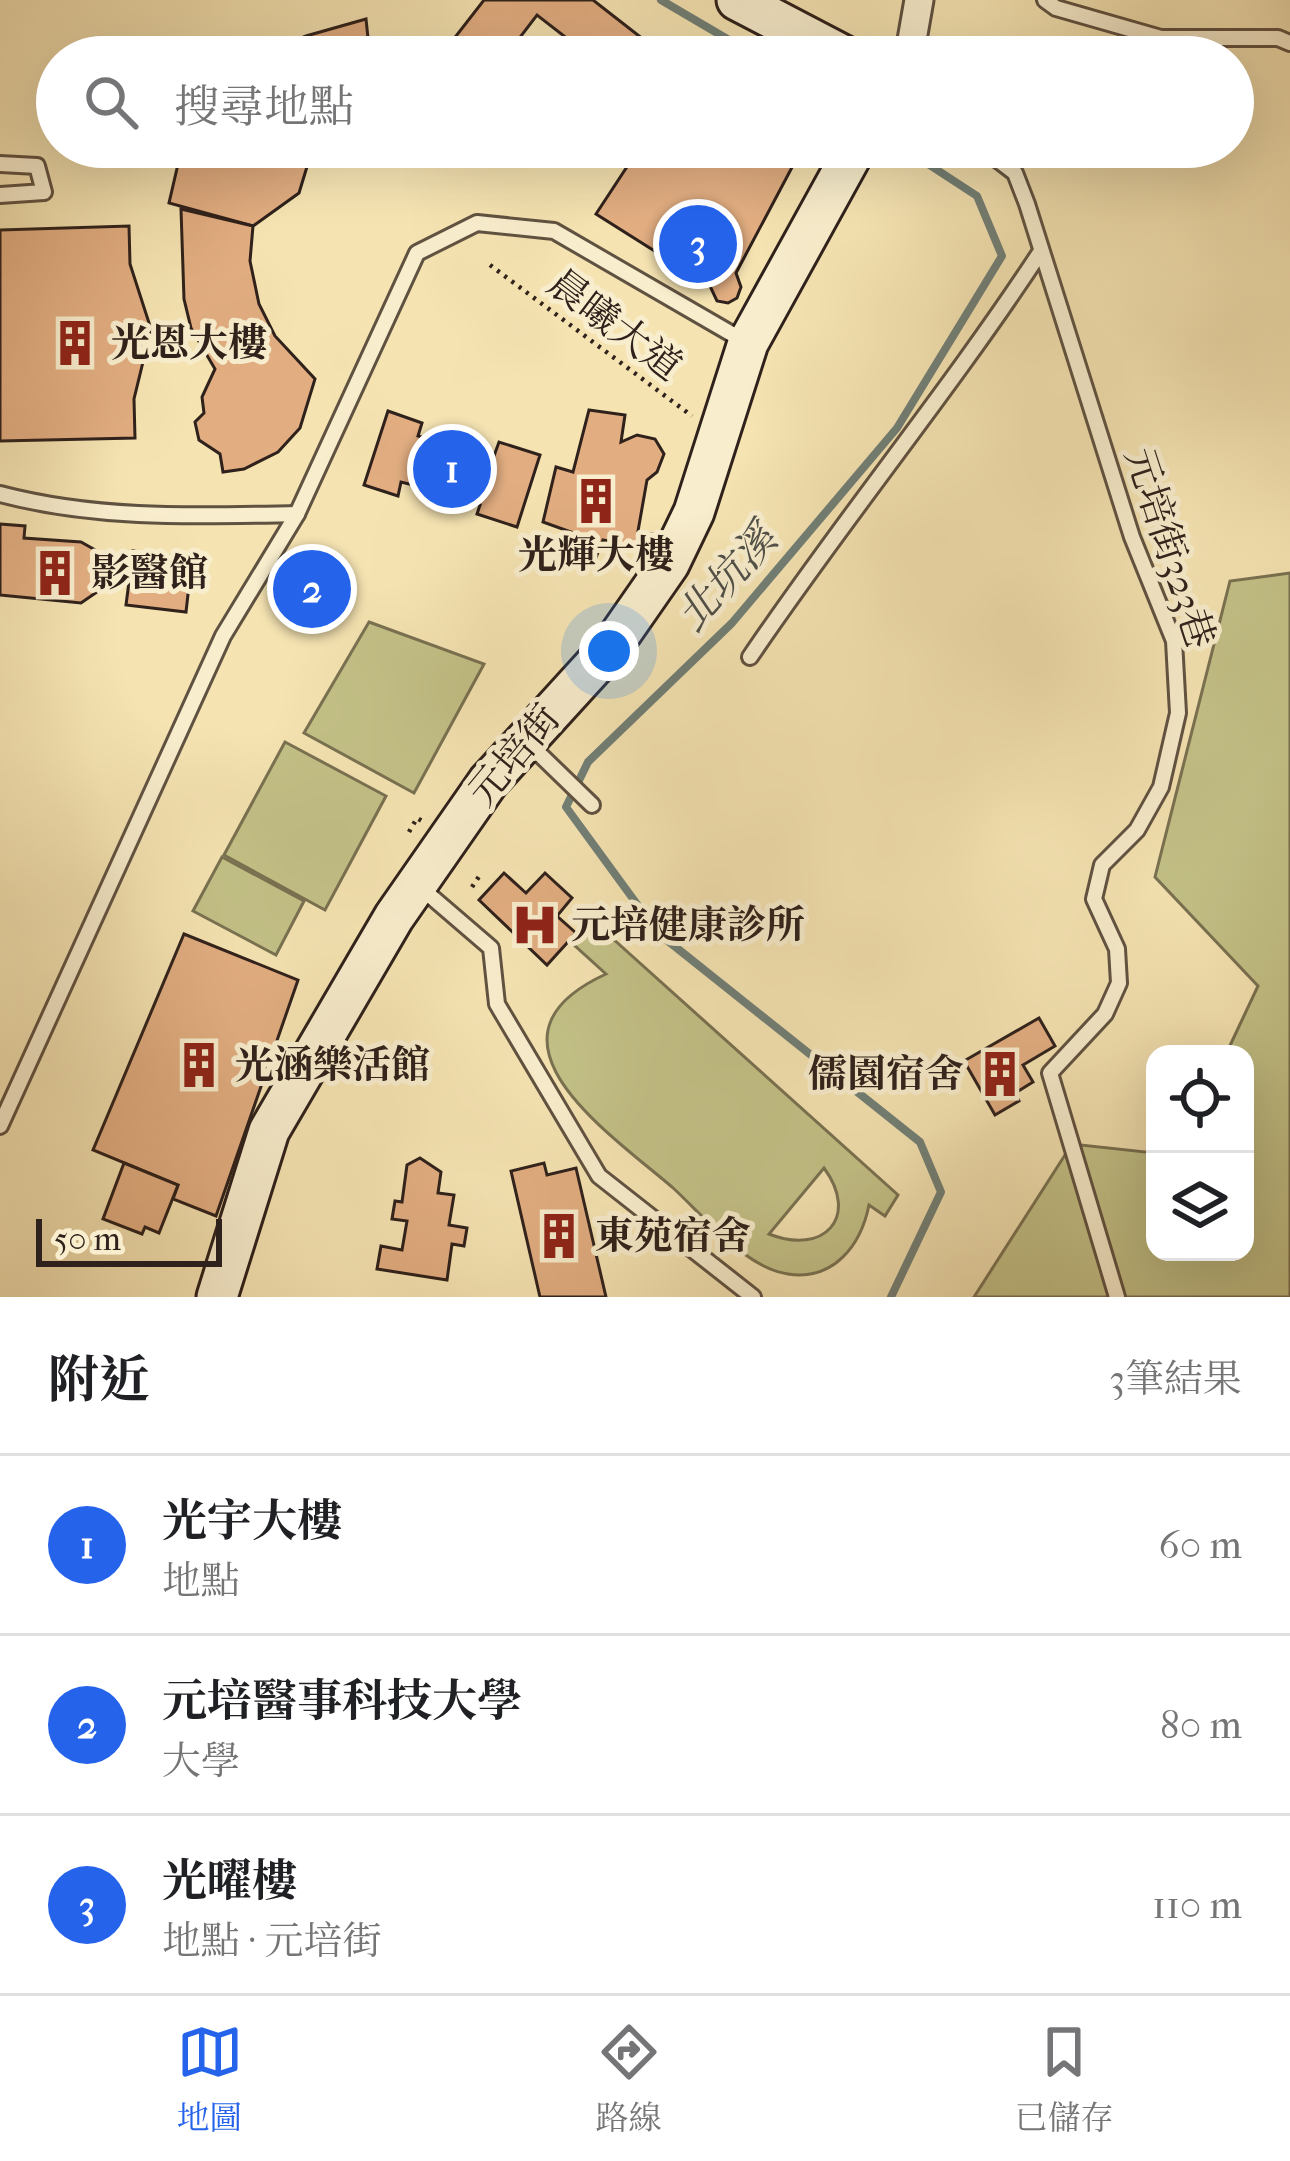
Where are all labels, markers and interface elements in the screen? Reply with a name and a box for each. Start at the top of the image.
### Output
search box [36,36,1254,168]
icon: search [78,69,144,135]
text: 搜尋地點 [174,81,354,134]
pin: 3 [659,199,737,289]
street label: 晨曦大道 [539,260,691,390]
building icon: 光恩大樓 [50,318,100,368]
place label: 光恩大樓 [111,320,267,366]
pin: 1 [413,424,491,514]
street label: 元培街323巷 [1116,442,1224,654]
building icon: 光輝大樓 [571,476,621,526]
water label: 北坑溪 [667,512,790,641]
place label: 光輝大樓 [518,532,674,578]
pin: 2 [273,544,351,634]
building icon: 影醫館 [30,548,80,598]
place label: 影醫館 [91,550,208,596]
your location [579,621,639,681]
street label: 元培街 [459,695,569,815]
hospital icon: 元培健康診所 [510,900,560,950]
place label: 元培健康診所 [571,902,805,948]
building icon: 光涵樂活館 [174,1040,224,1090]
place label: 光涵樂活館 [235,1042,430,1088]
map controls [1146,1045,1254,1261]
button: locate [1146,1045,1254,1153]
building icon: 儒園宿舍 [975,1049,1025,1099]
place label: 儒園宿舍 [808,1051,964,1097]
button: layers [1146,1153,1254,1261]
building icon: 東苑宿舍 [534,1211,584,1261]
scale bar [36,1213,222,1266]
place label: 東苑宿舍 [595,1213,751,1259]
text: 50 m [54,1220,121,1259]
text: 附近 [48,1350,150,1410]
text: 3筆結果 [1109,1356,1242,1402]
text: 光宇大樓 [162,1495,342,1548]
text: 1 [80,1522,94,1568]
text: 60 m [1159,1522,1242,1568]
text: 地點 [162,1558,240,1604]
text: 元培醫事科技大學 [162,1675,522,1728]
text: 2 [77,1702,97,1748]
text: 80 m [1160,1702,1242,1748]
text: 大學 [162,1738,240,1784]
text: 光曜樓 [162,1855,297,1908]
text: 3 [79,1882,95,1928]
text: 110 m [1152,1882,1242,1928]
text: 地點 · 元培街 [162,1918,382,1964]
tab: 地圖 [177,2019,243,2138]
tab: 路線 [596,2019,662,2138]
tab: 已儲存 [1015,2019,1114,2138]

